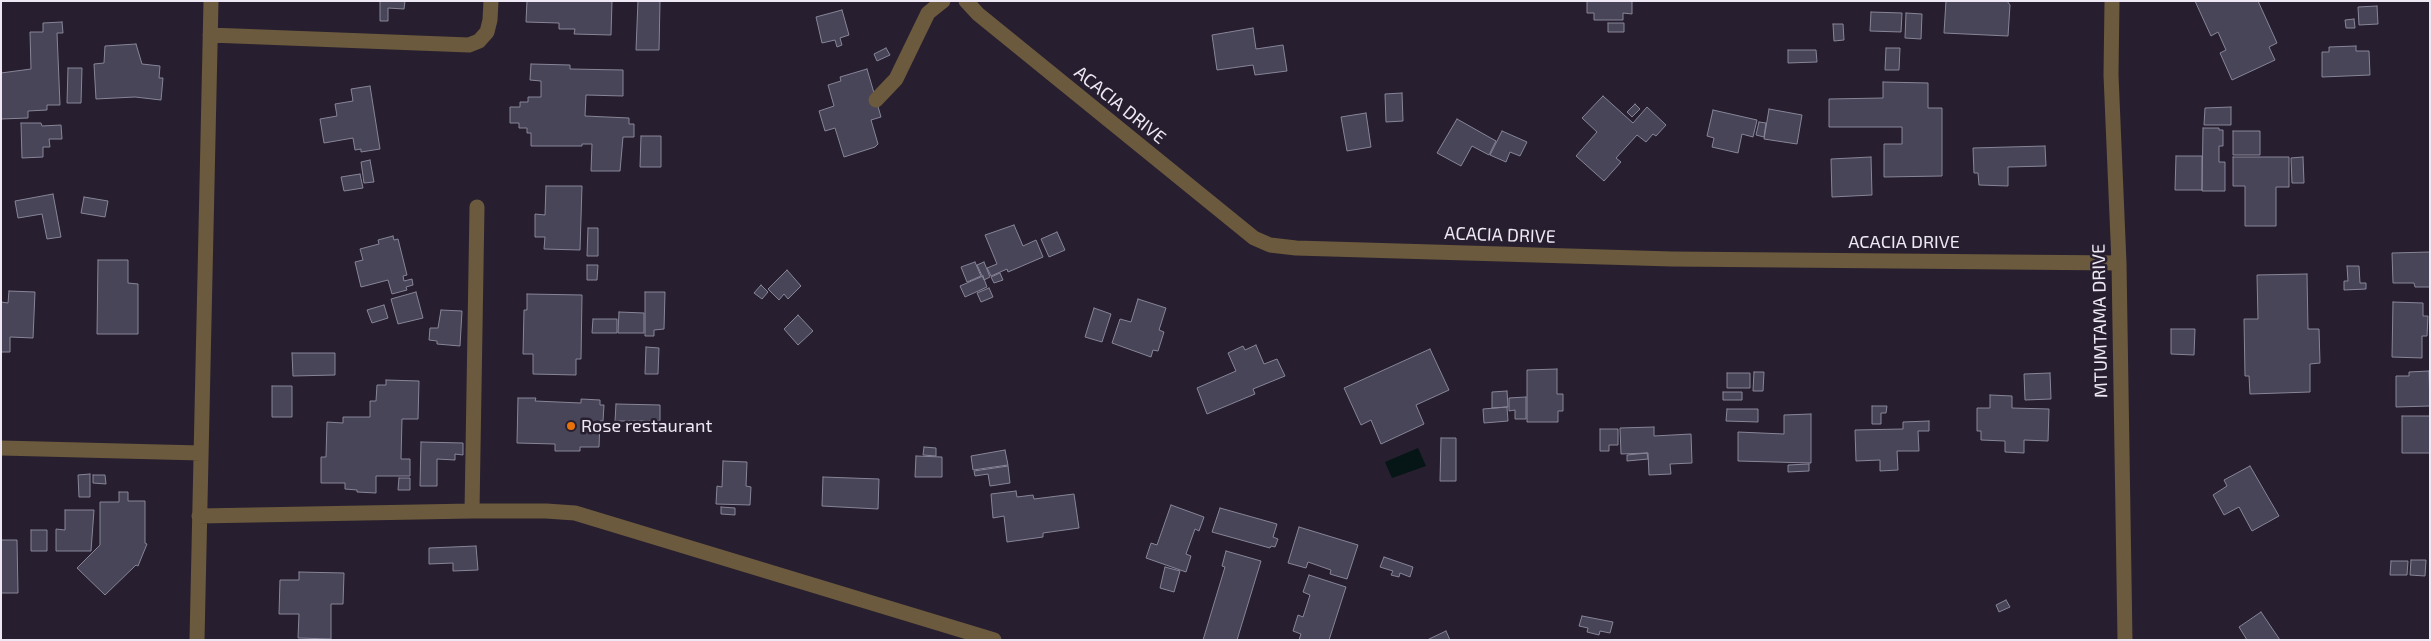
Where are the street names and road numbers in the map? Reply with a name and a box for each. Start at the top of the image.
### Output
street label: ACACIA DRIVE [1070,62,1170,148]
street label: ACACIA DRIVE [1444,222,1556,248]
street label: ACACIA DRIVE [1848,231,1960,253]
street label: MTUMTAMA DRIVE [2088,244,2112,398]

